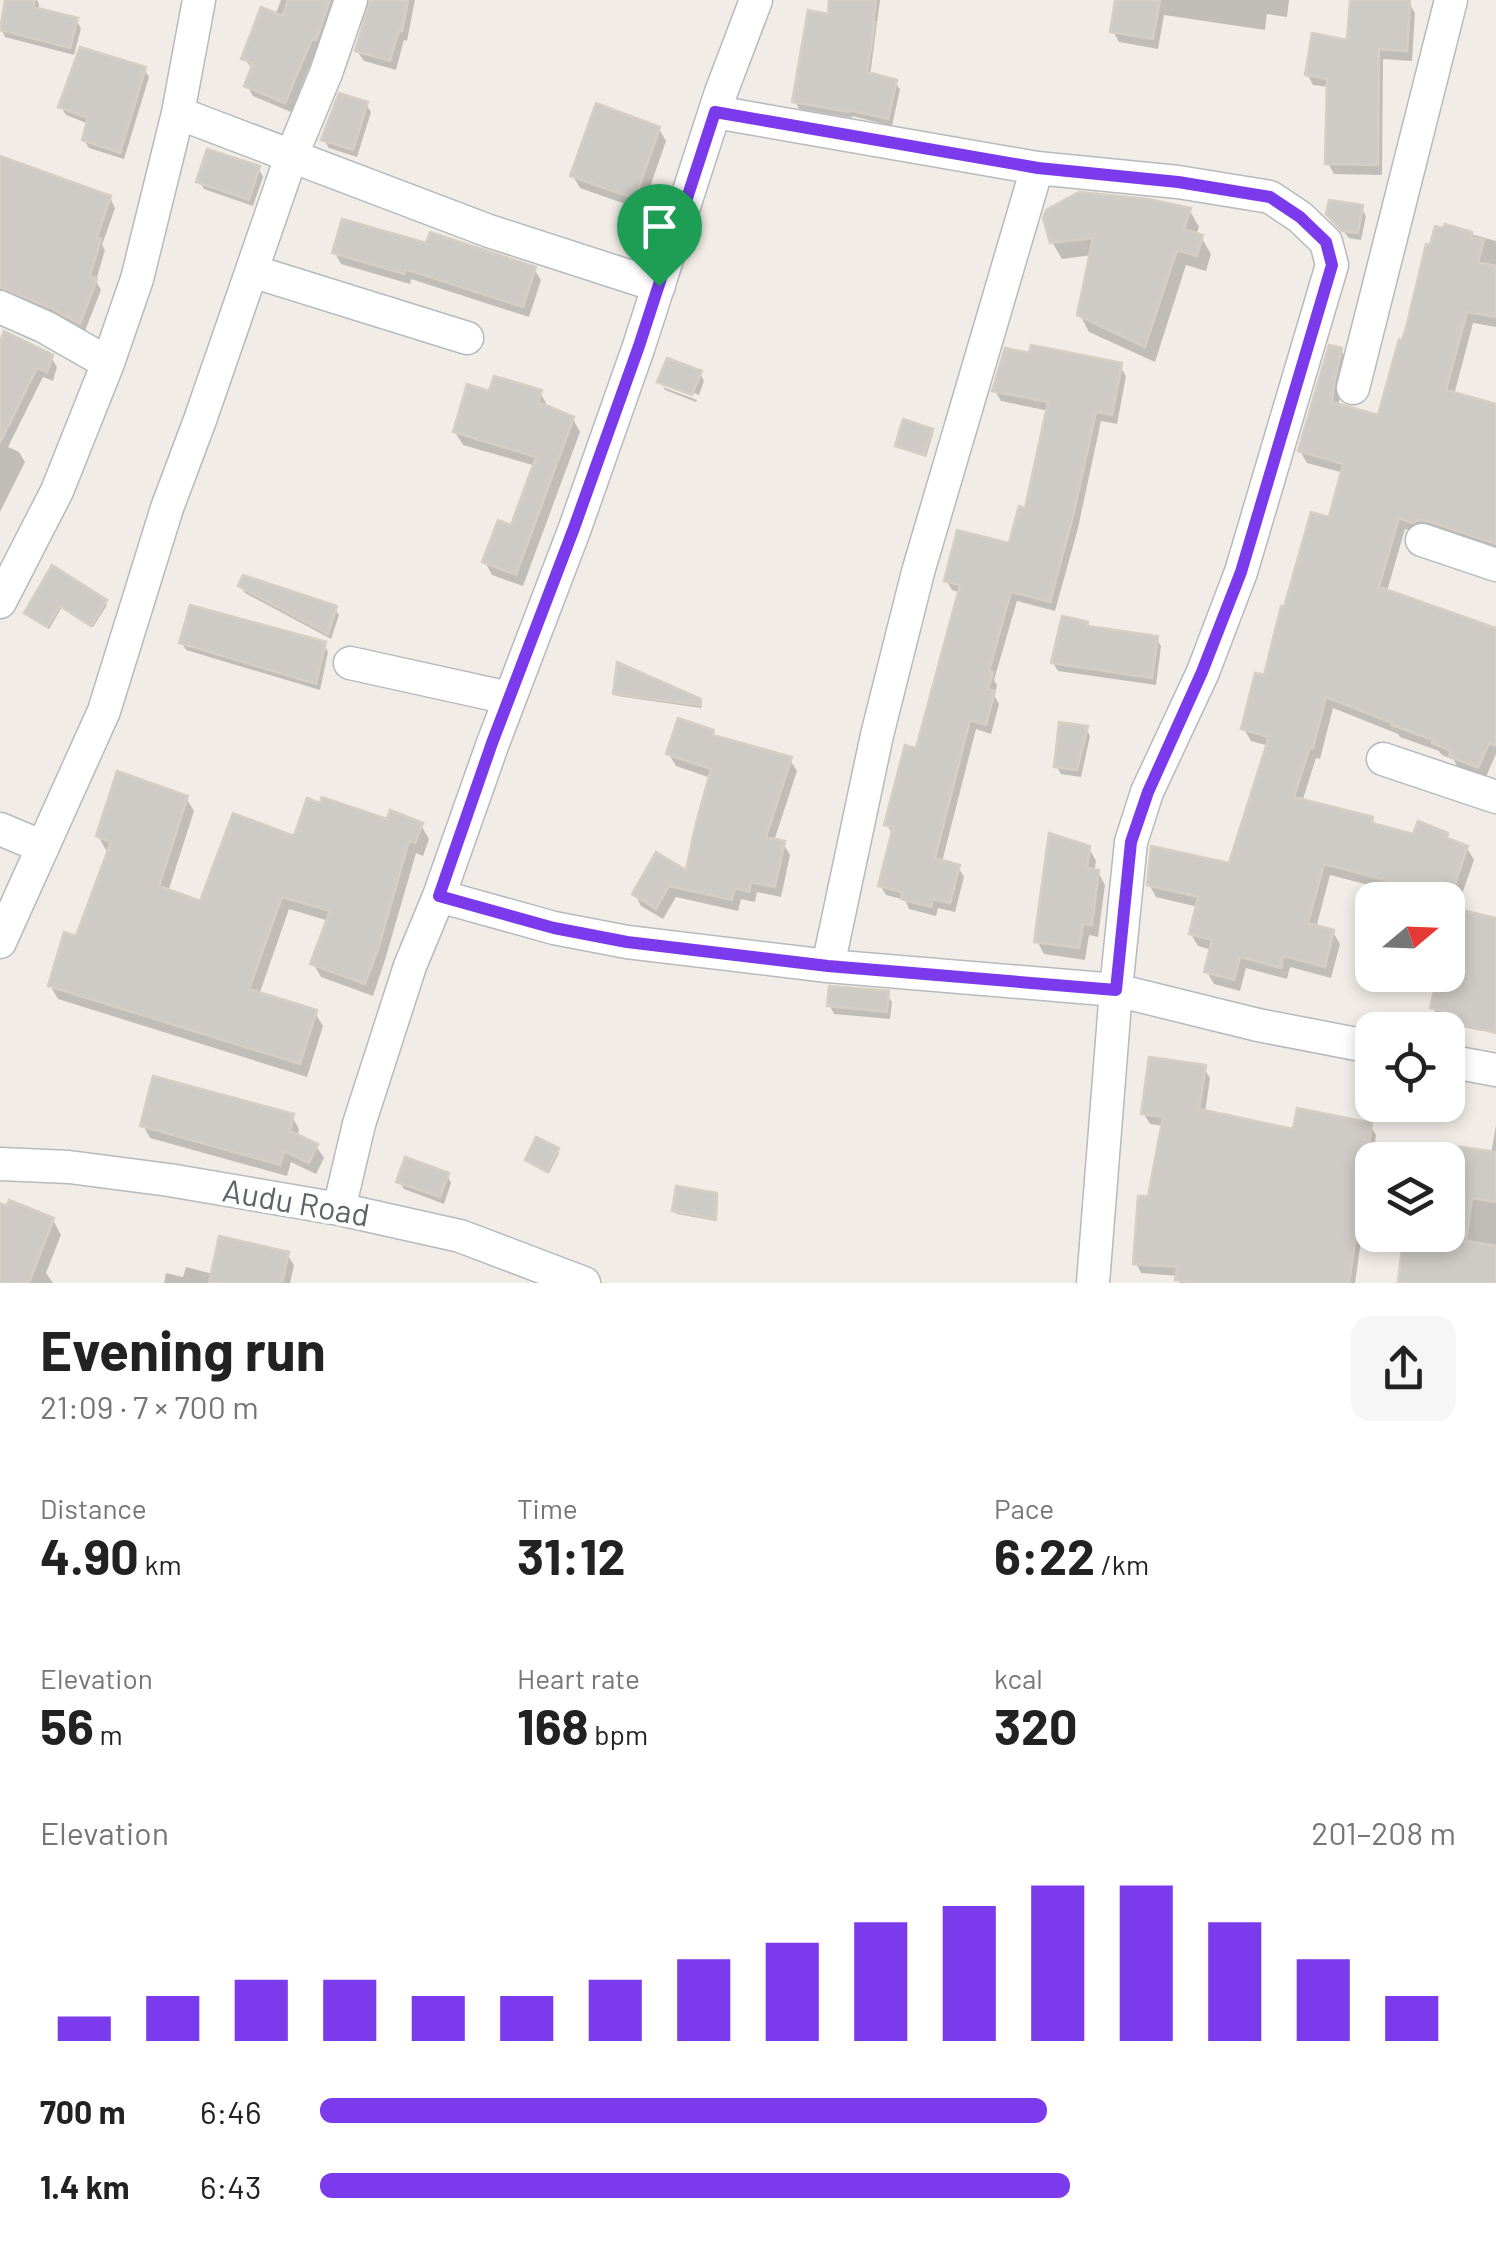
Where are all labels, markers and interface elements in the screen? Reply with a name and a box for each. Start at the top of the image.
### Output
pin [617,184,702,287]
icon: arrive [632,199,687,254]
north arrow [1355,882,1465,992]
map controls [1355,882,1465,1252]
button: locate [1355,1012,1465,1122]
button: layers [1355,1142,1465,1252]
street label: Audu Road [220,1169,373,1233]
text: Evening run [40,1316,326,1382]
button: share [1351,1316,1456,1421]
text: 21:09 · 7 × 700 m [40,1387,259,1425]
text: Distance [40,1491,147,1525]
text: Time [517,1491,578,1525]
text: Pace [994,1491,1054,1525]
text: 4.90 [40,1525,139,1585]
text: 31:12 [517,1525,625,1585]
text: 6:22 [994,1525,1095,1585]
text: km [139,1547,182,1581]
text: /km [1095,1547,1149,1581]
text: Elevation [40,1661,153,1695]
text: Heart rate [517,1661,640,1695]
text: kcal [994,1661,1043,1695]
text: 56 [40,1695,94,1755]
text: 168 [517,1695,589,1755]
text: 320 [994,1695,1078,1755]
text: m [94,1717,123,1751]
text: bpm [589,1717,648,1751]
text: Elevation [40,1813,169,1851]
text: 201–208 m [1311,1813,1456,1851]
text: 700 m [40,2092,125,2130]
text: 6:46 [200,2092,261,2130]
text: 1.4 km [40,2167,130,2205]
text: 6:43 [200,2167,261,2205]

